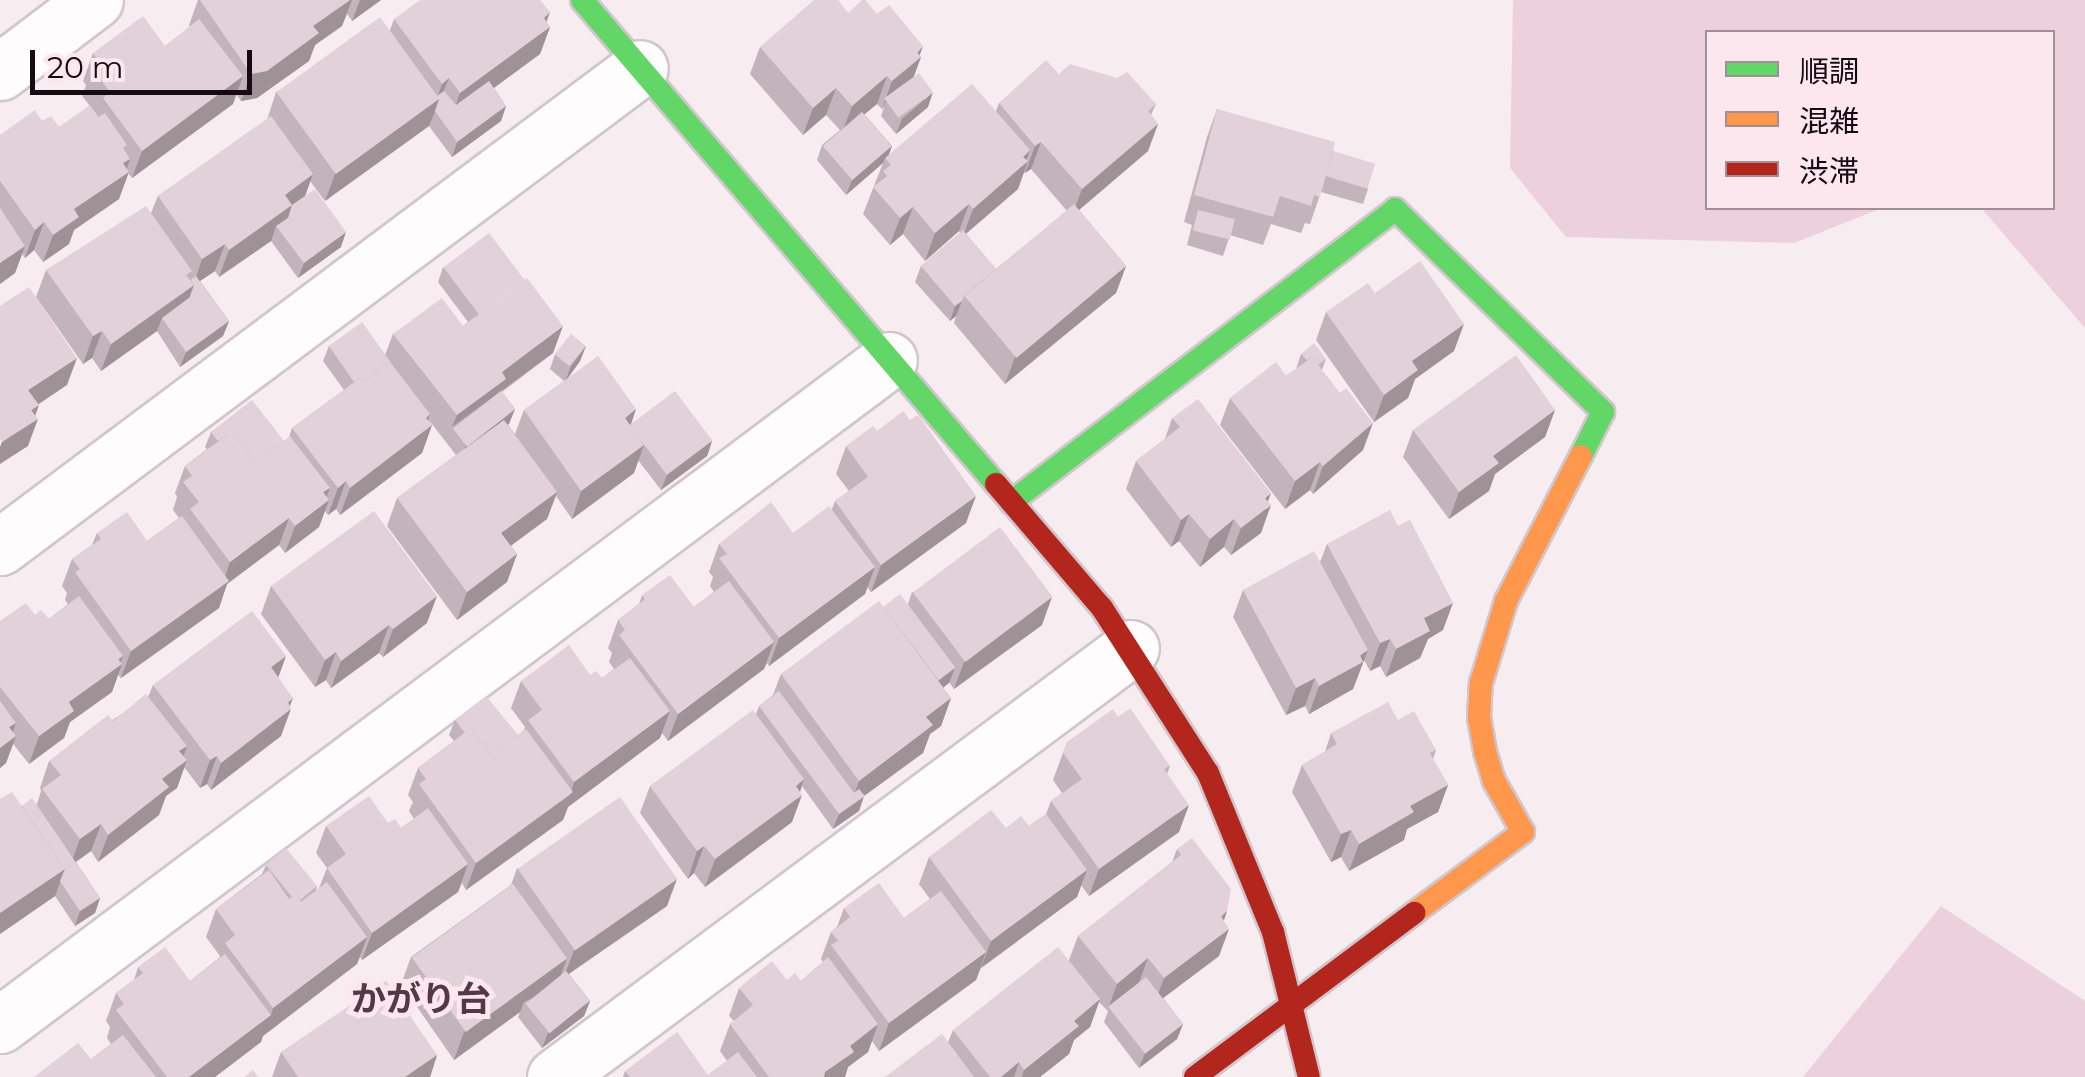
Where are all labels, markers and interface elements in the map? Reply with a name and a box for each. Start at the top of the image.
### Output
scale bar [35,30,258,92]
legend [1705,30,2055,210]
text: 20 m [47,49,124,86]
text: 順調 [1799,53,1859,90]
text: 混雑 [1799,103,1859,140]
text: 渋滞 [1799,153,1859,190]
district label: かがり台 [351,978,491,1020]

